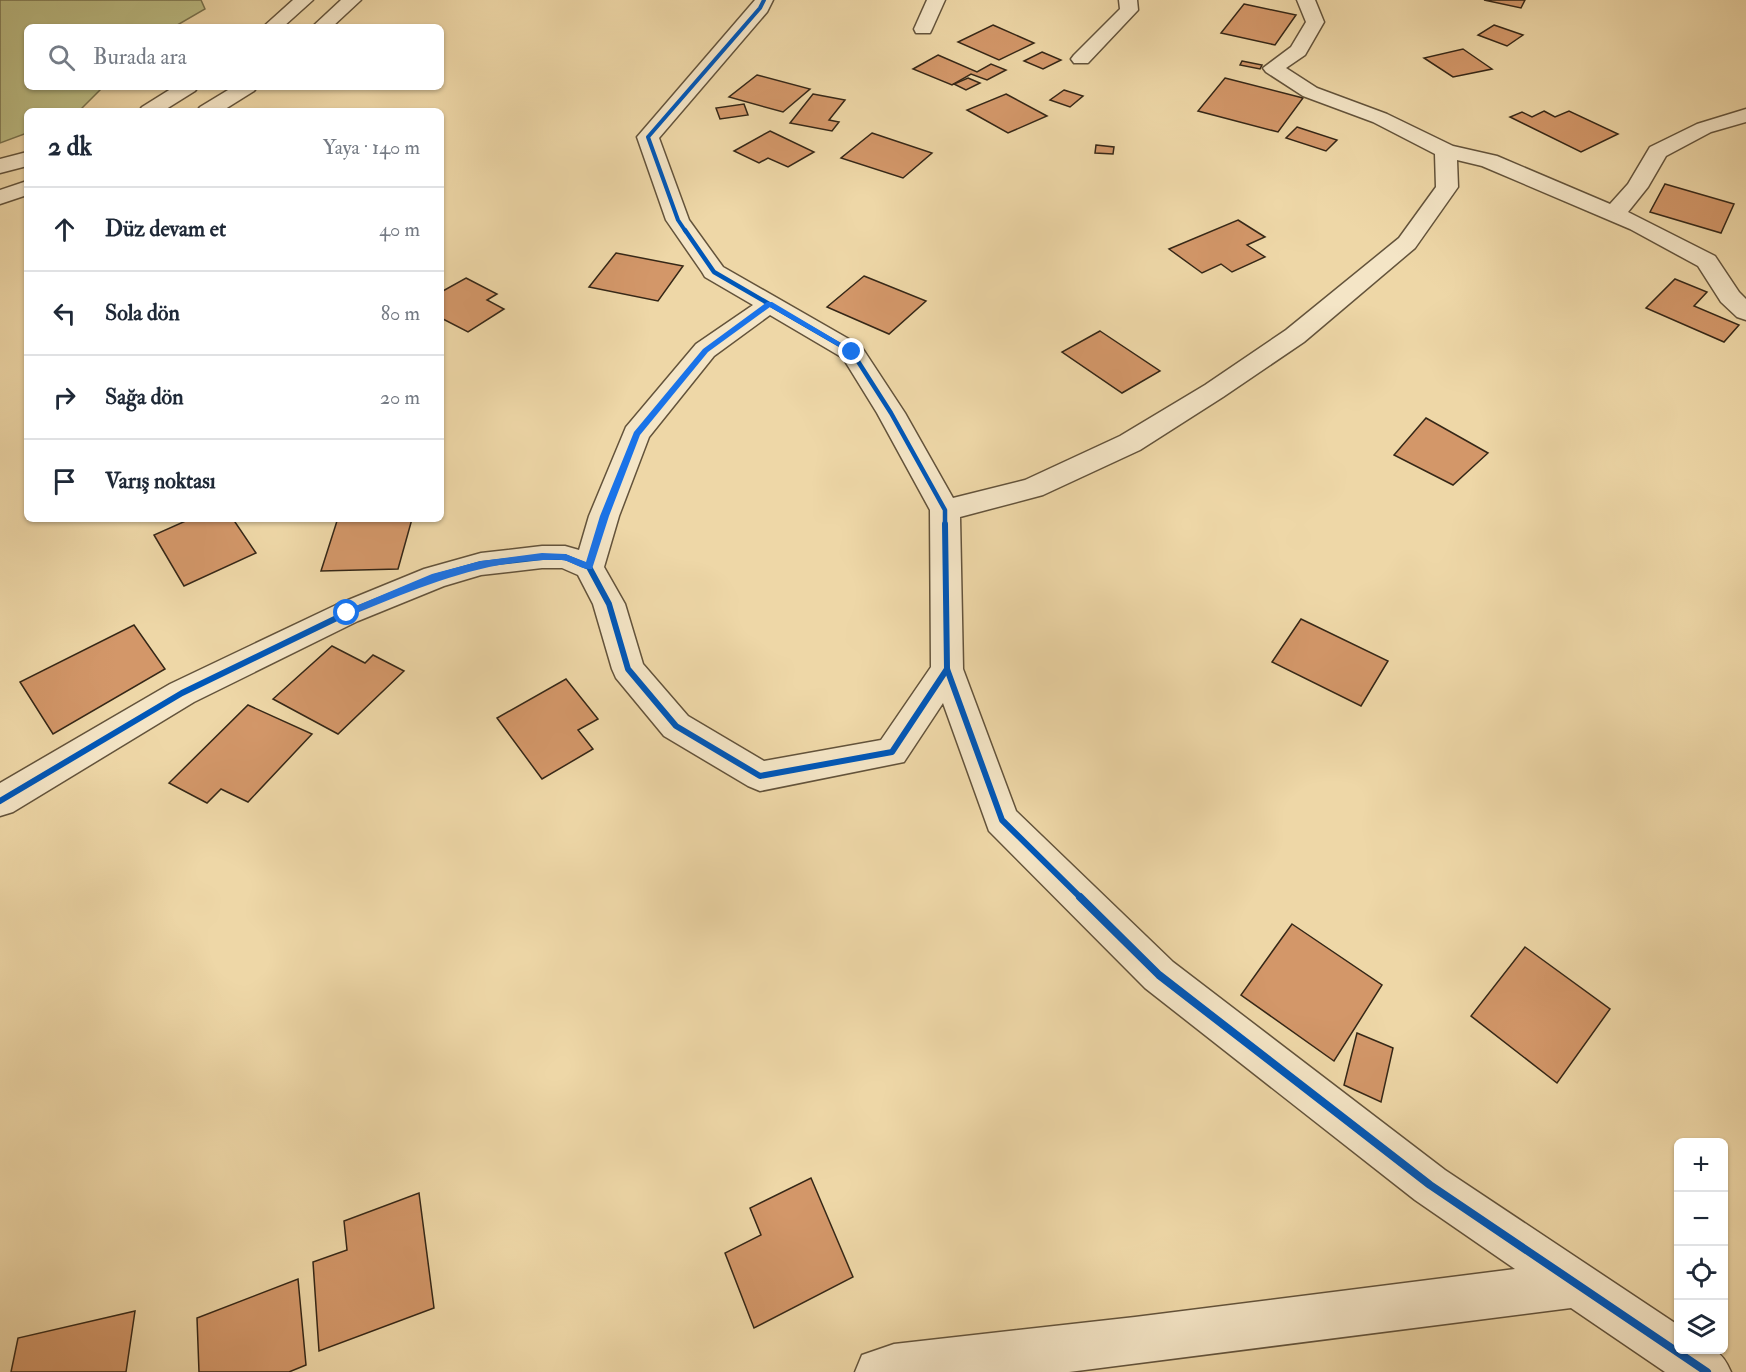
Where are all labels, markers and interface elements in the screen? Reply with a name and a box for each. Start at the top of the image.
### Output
search box [24,24,444,90]
icon: search [45,41,78,74]
text: Burada ara [93,43,187,71]
text: 2 dk [48,131,92,163]
text: Yaya · 140 m [323,135,420,160]
icon: ahead [48,213,81,246]
text: Düz devam et [105,215,226,243]
text: 40 m [379,217,420,242]
icon: left [48,297,81,330]
text: Sola dön [105,299,180,327]
text: 80 m [381,301,420,326]
route end [838,338,864,364]
icon: right [48,381,81,414]
text: Sağa dön [105,383,184,411]
text: 20 m [380,385,420,410]
icon: arrive [48,465,81,498]
text: Varış noktası [105,467,216,495]
route start [333,599,359,625]
map controls [1674,1138,1728,1354]
button: + [1674,1138,1728,1192]
button: − [1674,1192,1728,1246]
button: locate [1674,1246,1728,1300]
button: layers [1674,1300,1728,1354]

